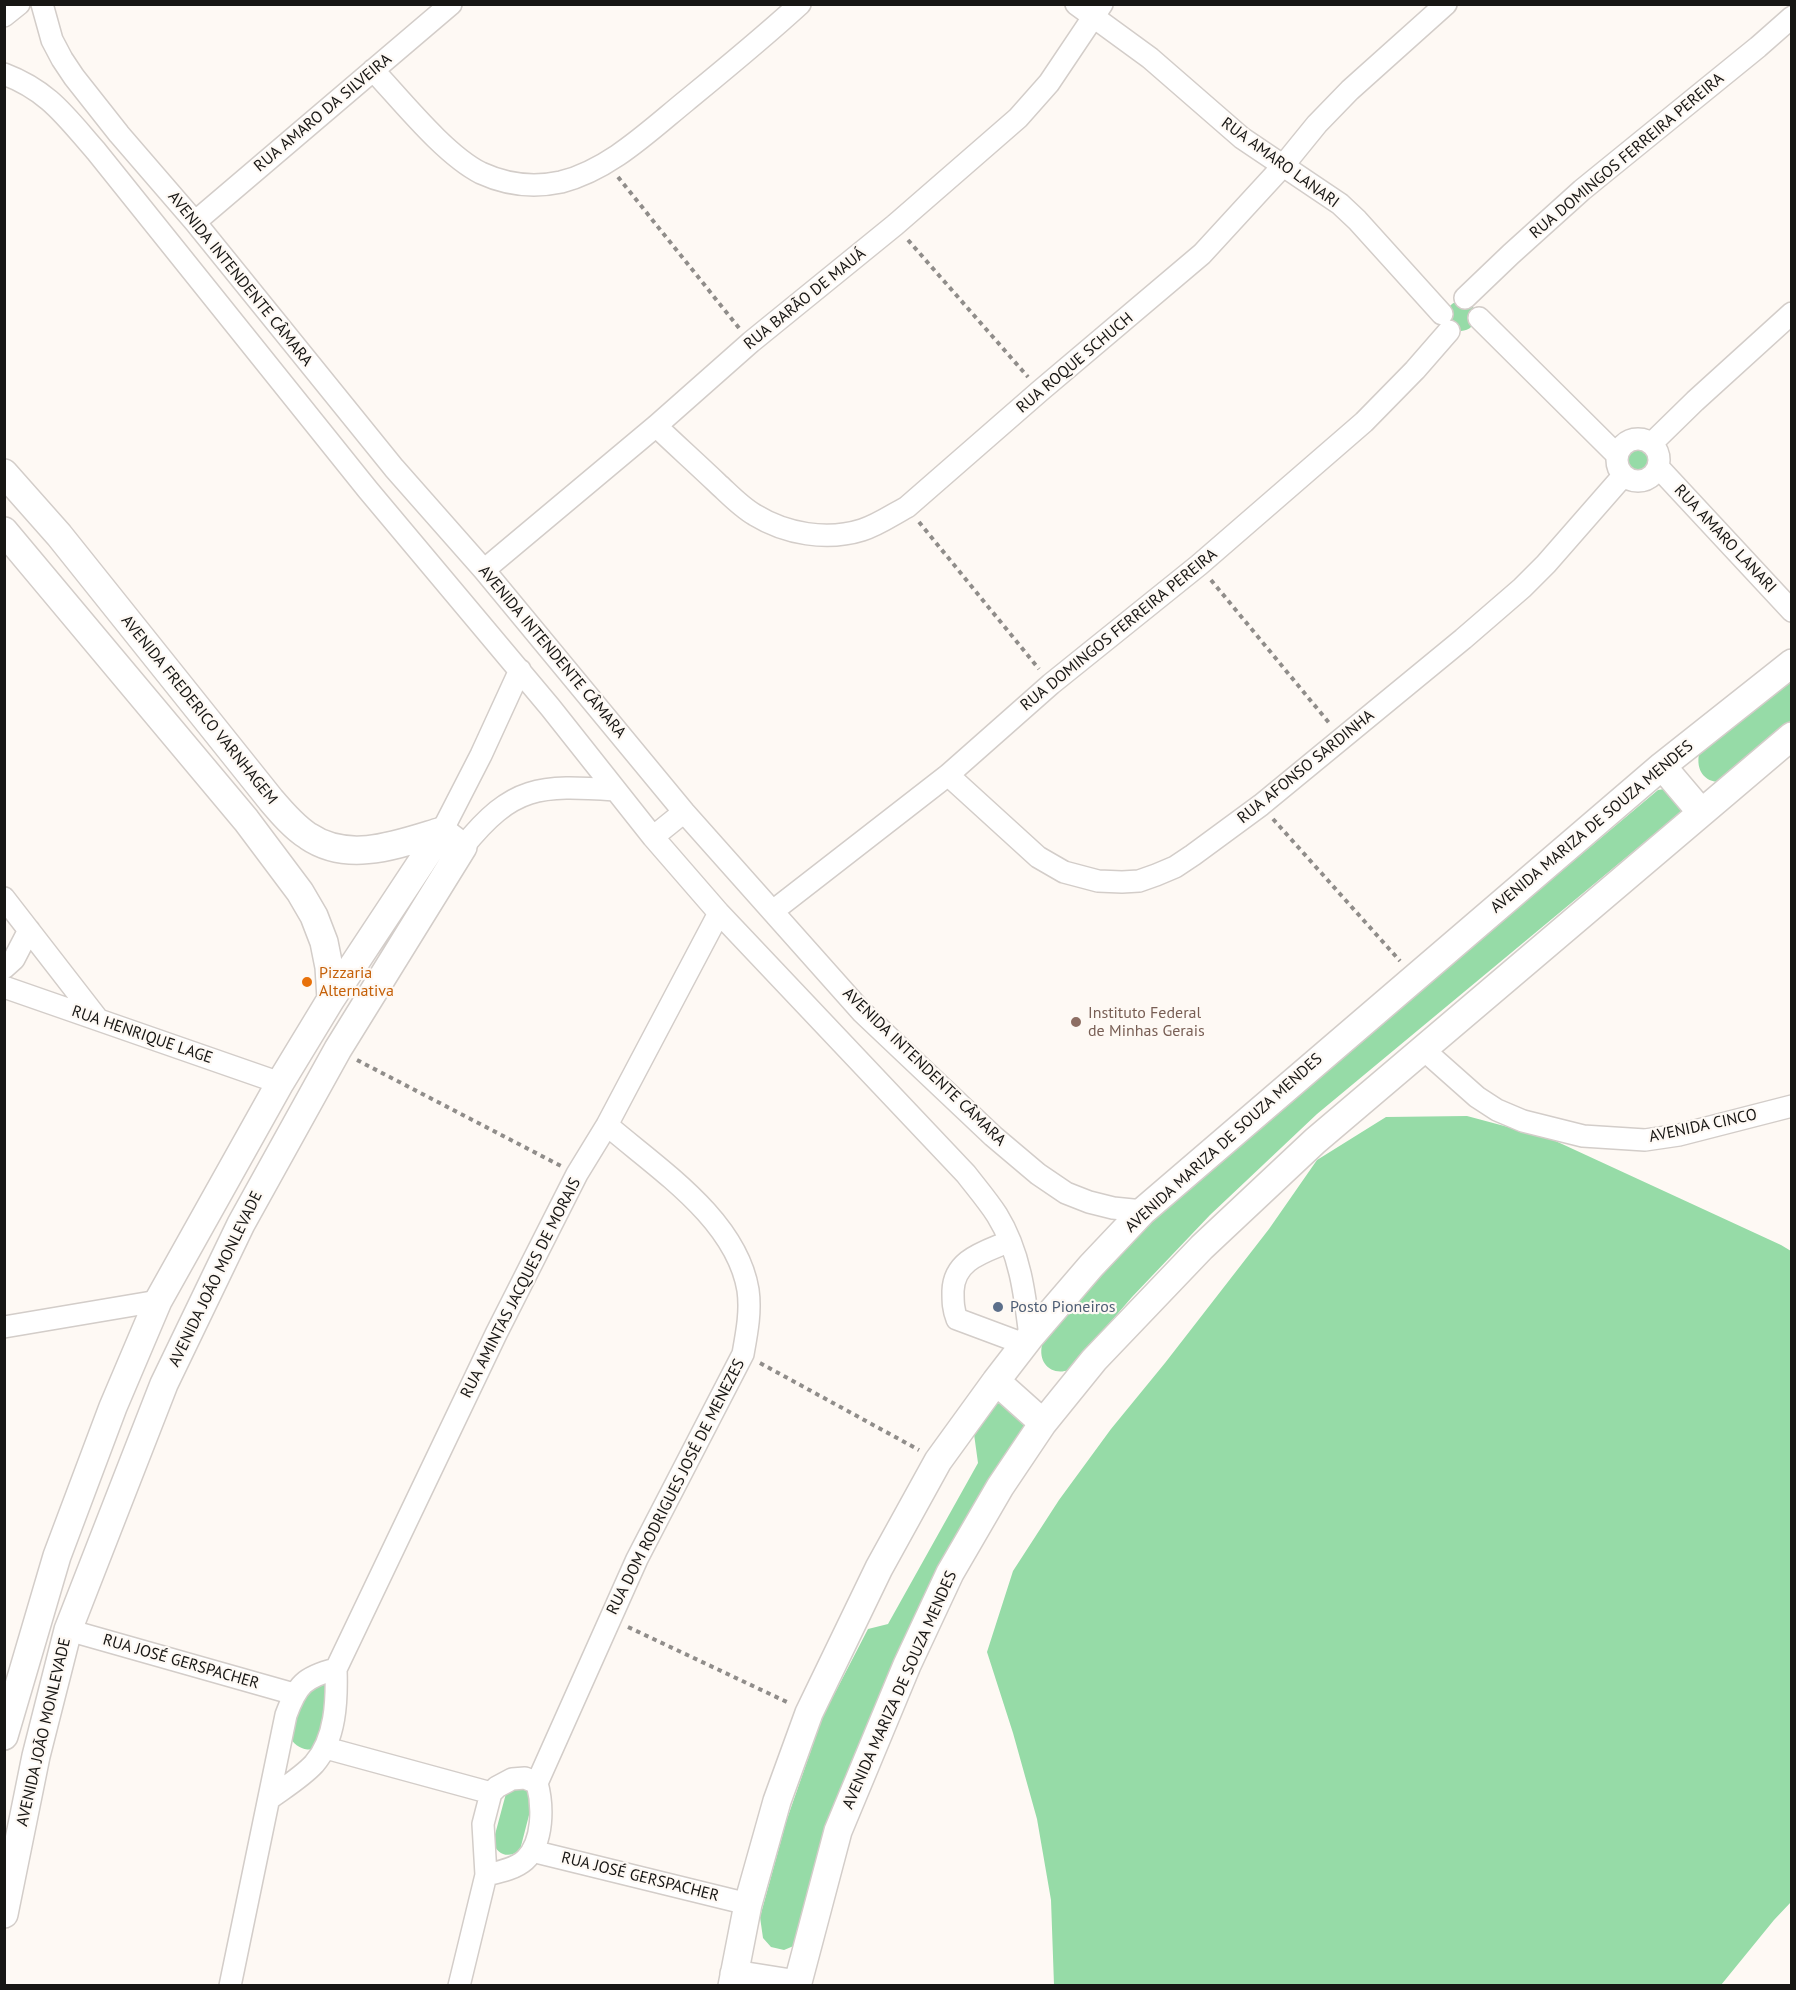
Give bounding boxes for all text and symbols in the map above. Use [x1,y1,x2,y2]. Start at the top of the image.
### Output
street label: RUA AMARO DA SILVEIRA [250,50,396,176]
street label: RUA DOMINGOS FERREIRA PEREIRA [1526,69,1728,243]
street label: RUA AMARO LANARI [1217,114,1343,212]
street label: AVENIDA INTENDENTE CÂMARA [164,188,316,370]
street label: RUA BARÃO DE MAUÁ [740,244,870,354]
street label: RUA ROQUE SCHUCH [1013,309,1137,417]
street label: RUA AMARO LANARI [1670,481,1780,597]
street label: RUA DOMINGOS FERREIRA PEREIRA [1017,545,1221,715]
street label: AVENIDA INTENDENTE CÂMARA [474,562,630,742]
street label: AVENIDA FREDERICO VARNHAGEM [117,612,281,808]
street label: RUA AFONSO SARDINHA [1234,706,1378,828]
street label: AVENIDA MARIZA DE SOUZA MENDES [1487,737,1697,917]
place label: Pizzaria Alternativa [319,963,394,1001]
marker: Pizzaria Alternativa [300,975,314,989]
street label: AVENIDA INTENDENTE CÂMARA [839,984,1009,1150]
street label: RUA HENRIQUE LAGE [69,1002,215,1068]
place label: Instituto Federal de Minhas Gerais [1088,1003,1205,1041]
marker: Instituto Federal de Minhas Gerais [1069,1015,1083,1029]
street label: AVENIDA MARIZA DE SOUZA MENDES [1122,1049,1326,1237]
street label: AVENIDA CINCO [1647,1105,1759,1147]
street label: RUA AMINTAS JACQUES DE MORAIS [457,1175,585,1401]
street label: AVENIDA JOÃO MONLEVADE [165,1188,267,1370]
place label: Posto Pioneiros [1010,1297,1116,1317]
marker: Posto Pioneiros [991,1300,1005,1314]
street label: RUA DOM RODRIGUES JOSÉ DE MENEZES [603,1356,749,1618]
street label: AVENIDA MARIZA DE SOUZA MENDES [839,1568,961,1812]
street label: RUA JOSÉ GERSPACHER [101,1630,261,1694]
street label: AVENIDA JOÃO MONLEVADE [13,1636,75,1828]
street label: RUA JOSÉ GERSPACHER [559,1848,721,1906]

